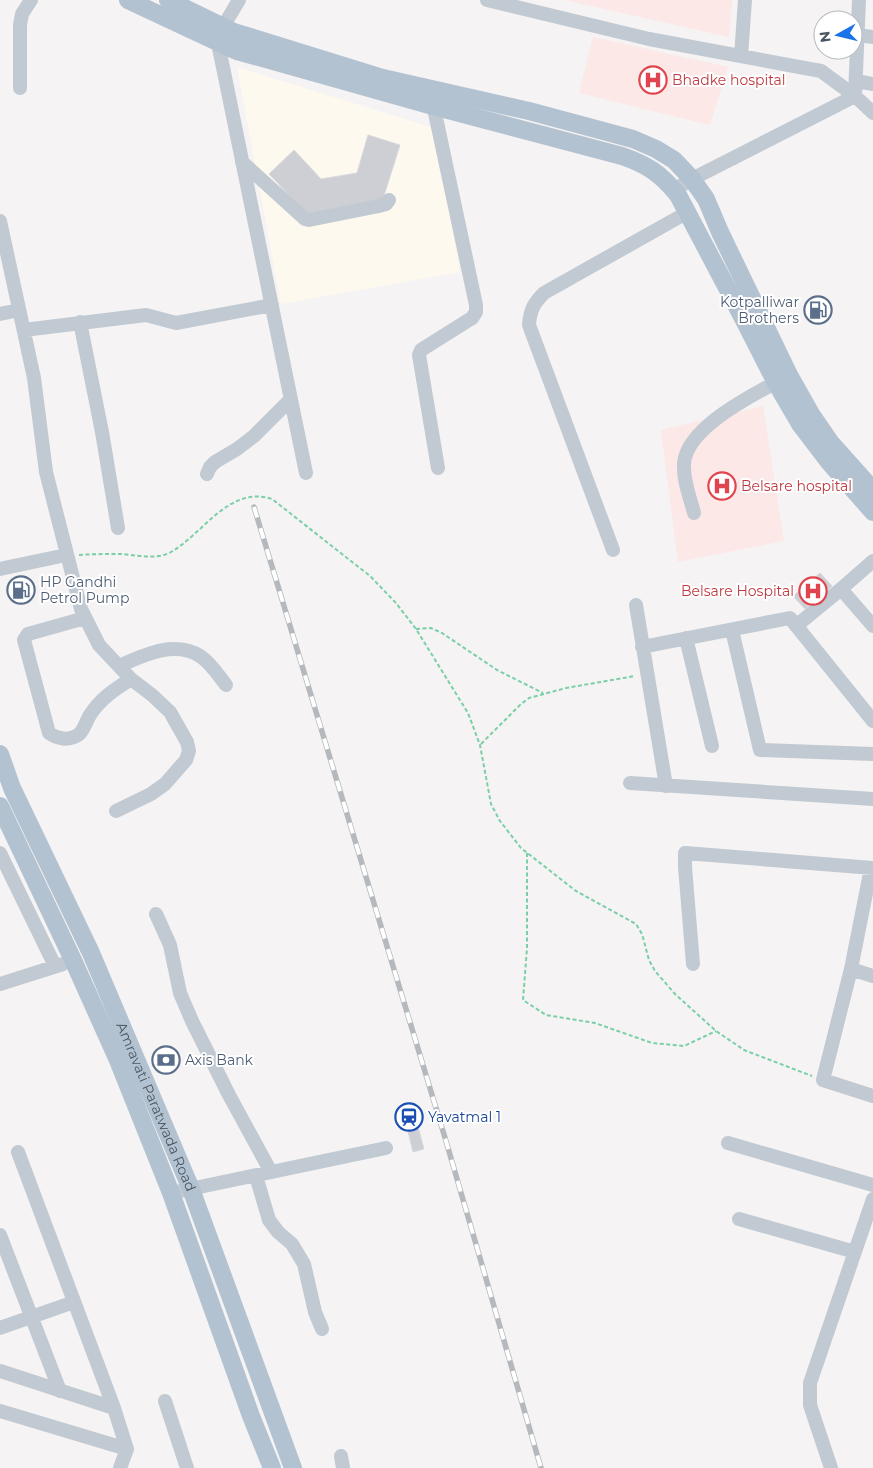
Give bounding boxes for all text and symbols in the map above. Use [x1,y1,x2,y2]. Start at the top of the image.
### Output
north arrow [813,10,863,60]
text: N [815,30,835,44]
hospital icon: Bhadke hospital [638,65,668,95]
place label: Bhadke hospital [672,71,786,89]
place label: Kotpalliwar Brothers [720,293,799,327]
fuel station icon: Kotpalliwar Brothers [803,295,833,325]
hospital icon: Belsare hospital [707,471,737,501]
place label: Belsare hospital [741,477,852,495]
place label: HP Gandhi Petrol Pump [40,573,129,607]
fuel station icon: HP Gandhi Petrol Pump [6,575,36,605]
hospital icon: Belsare Hospital [798,576,828,606]
place label: Belsare Hospital [681,582,794,600]
street label: Amravati Paratwada Road [112,1019,200,1194]
bank icon: Axis Bank [151,1045,181,1075]
place label: Axis Bank [185,1051,254,1069]
station icon: Yavatmal 1 [394,1102,424,1132]
place label: Yavatmal 1 [428,1108,501,1126]

